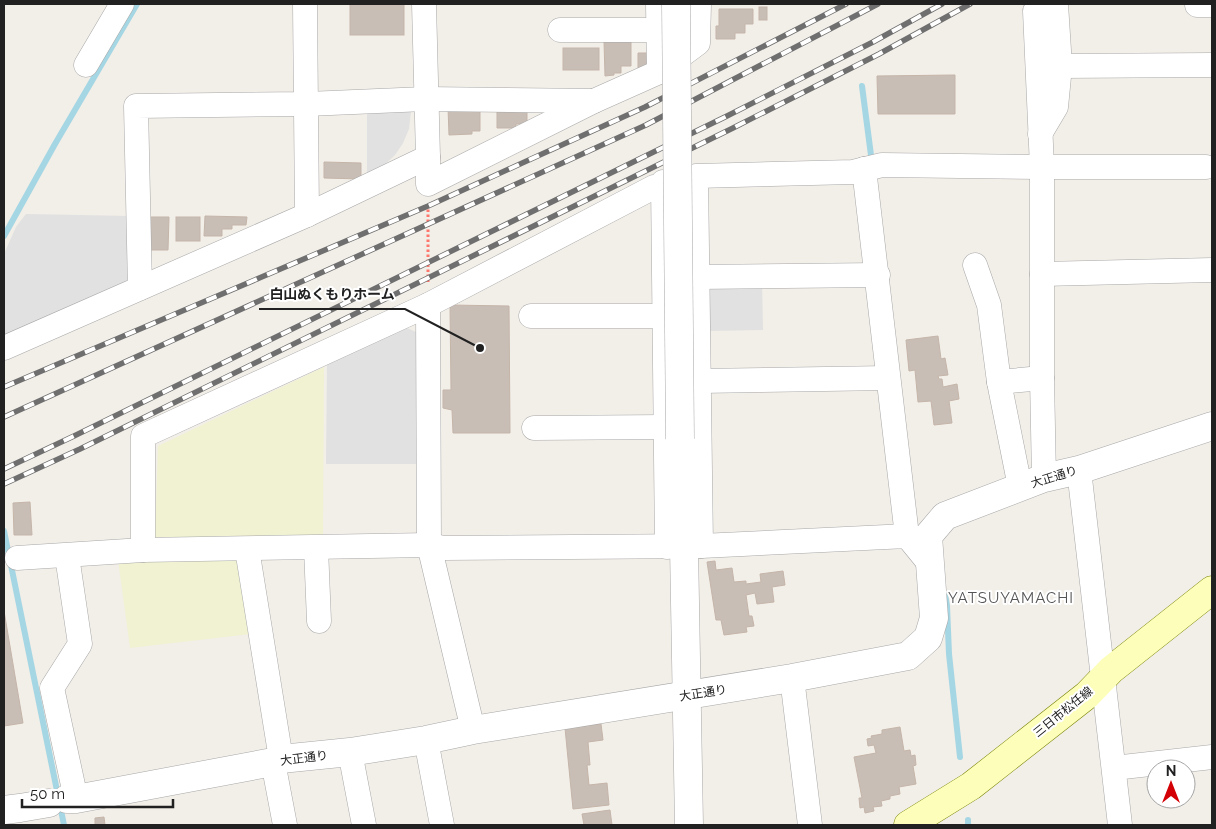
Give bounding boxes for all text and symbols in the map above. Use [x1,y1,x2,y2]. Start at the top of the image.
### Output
callout: 白山ぬくもりホーム [259,280,405,309]
text: 白山ぬくもりホーム [269,286,395,302]
street label: 大正通り [1029,463,1079,491]
district label: YATSUYAMACHI [948,589,1074,607]
street label: 大正通り [678,682,728,704]
street label: 三日市松任線 [1031,684,1095,740]
street label: 大正通り [279,748,329,768]
north arrow [1146,759,1196,809]
text: N [1166,763,1176,779]
scale bar [22,776,174,808]
text: 50 m [30,785,65,803]

